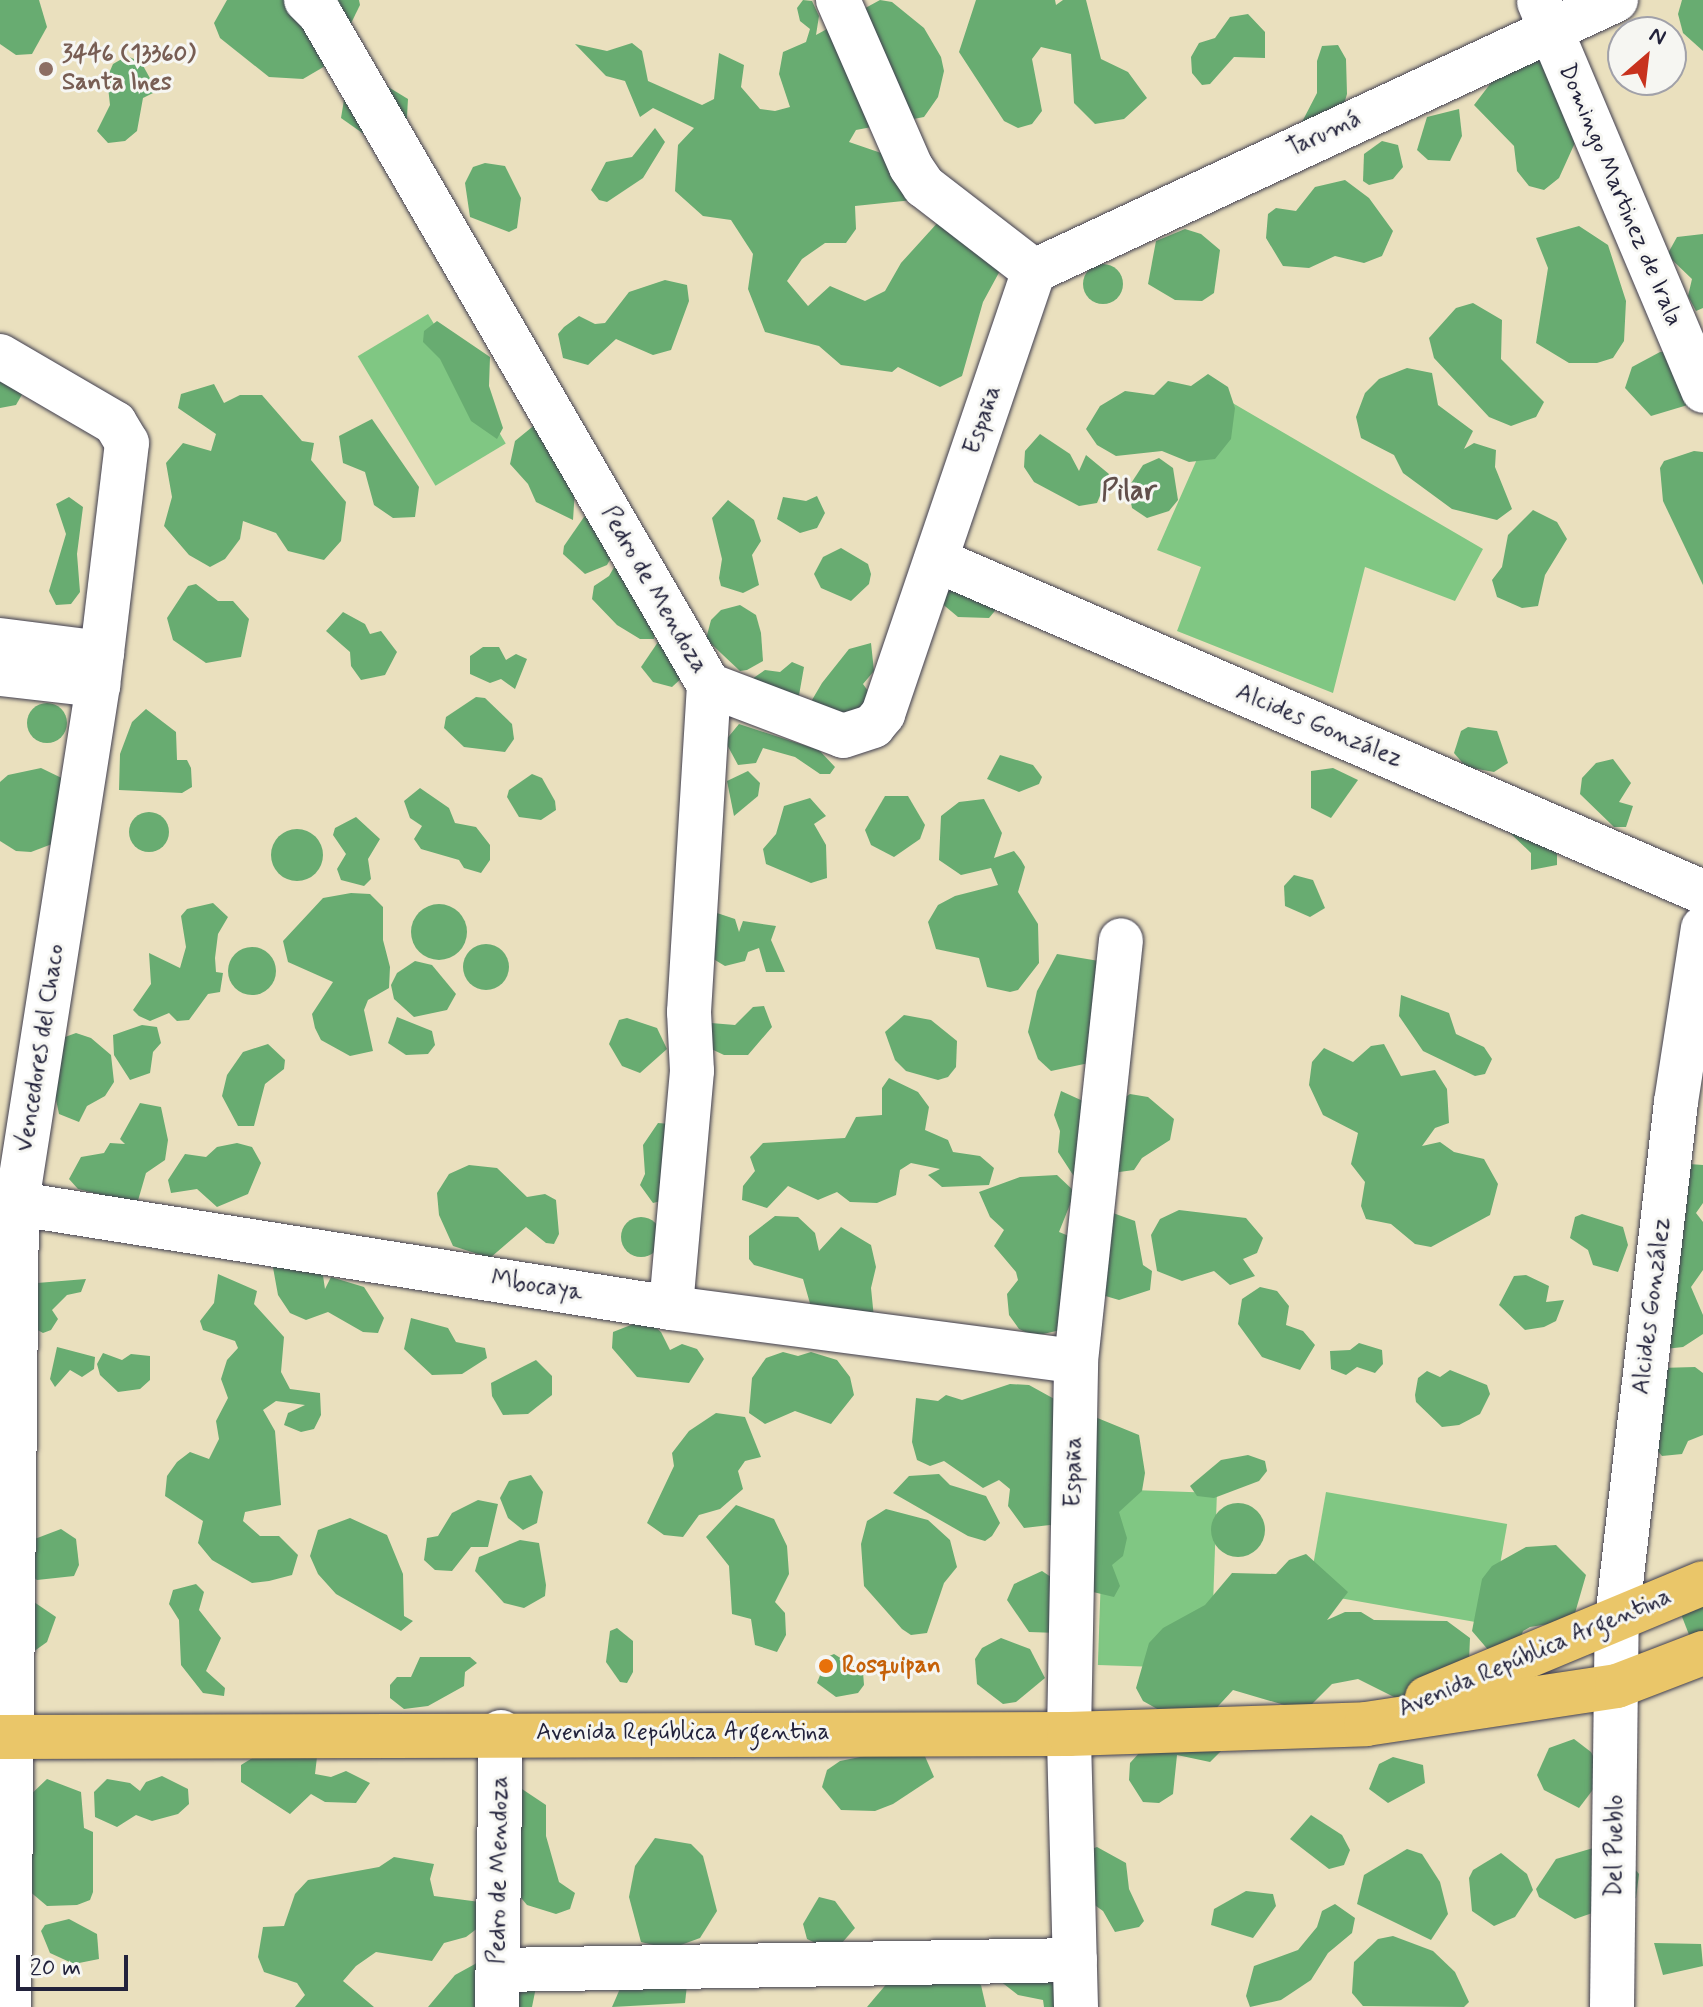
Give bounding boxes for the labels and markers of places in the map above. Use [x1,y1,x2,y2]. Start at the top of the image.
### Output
place label: 3446 (13360) Santa Ines [62,41,196,97]
marker: 3446 (13360) Santa Ines [37,60,55,78]
place label: Rosquipan [842,1652,941,1680]
marker: Rosquipan [817,1657,835,1675]

